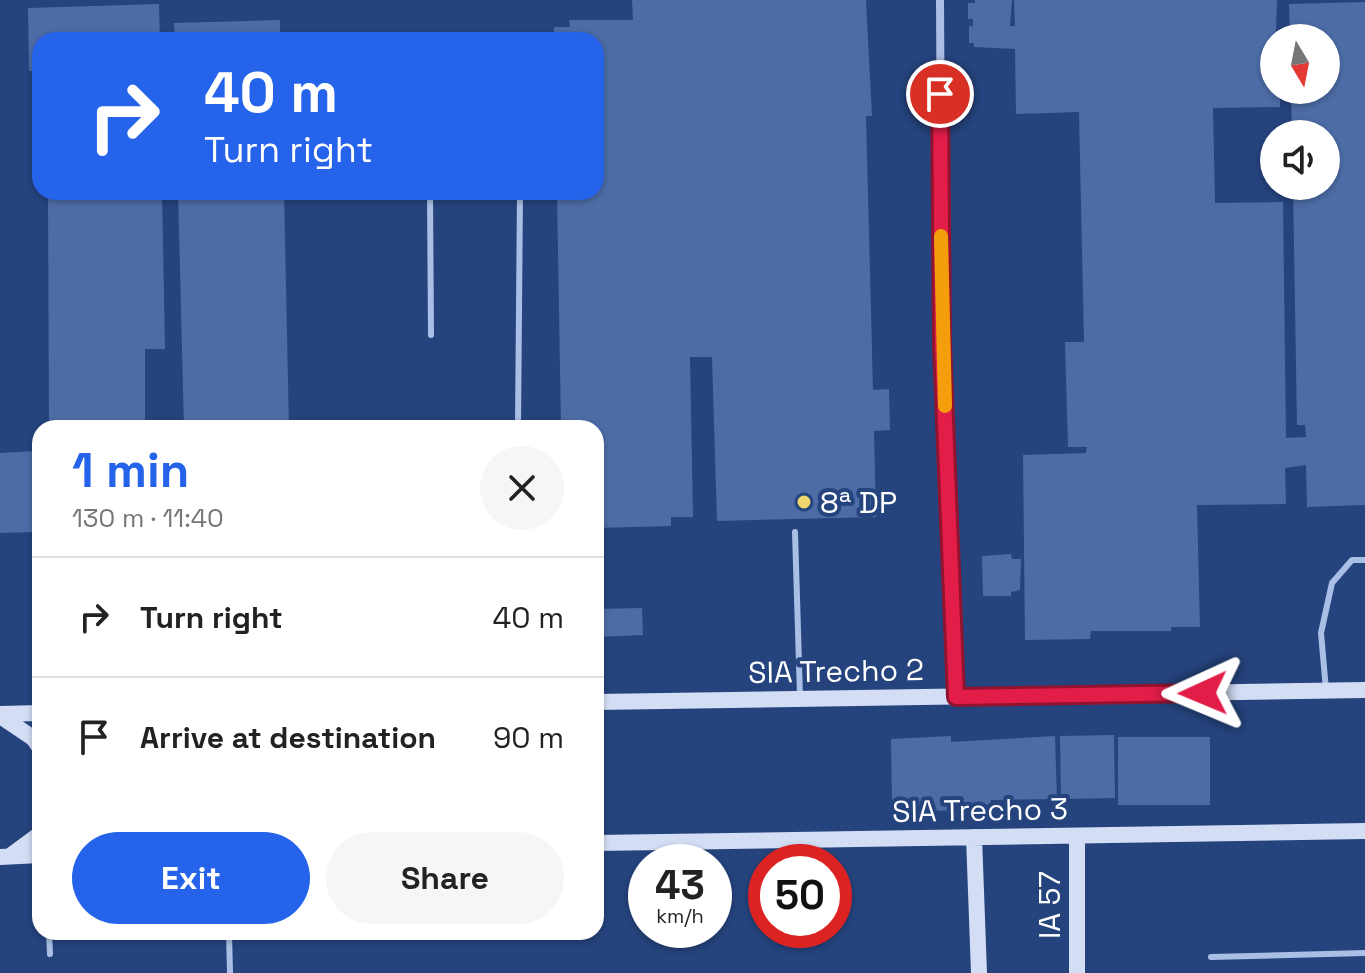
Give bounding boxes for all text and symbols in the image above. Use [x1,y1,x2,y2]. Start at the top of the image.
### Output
north arrow [1260,24,1340,104]
map controls [1260,24,1340,200]
text: 40 m [204,57,338,128]
pin [906,60,974,128]
icon: right [72,64,176,168]
icon: arrive [918,72,962,116]
button: sound [1260,120,1340,200]
text: Turn right [204,127,373,173]
text: 1 min [72,440,189,501]
button: close [480,446,564,530]
place label: 8ª DP [820,483,897,522]
marker: 8ª DP [795,493,813,511]
text: 130 m · 11:40 [72,501,224,535]
icon: right [72,595,116,639]
text: Turn right [140,598,283,637]
text: 40 m [493,598,564,637]
street label: SIA Trecho 2 [748,650,924,692]
position arrow [1161,651,1245,735]
icon: arrive [72,715,116,759]
text: Arrive at destination [140,718,436,757]
text: 90 m [493,718,564,757]
street label: SIA Trecho 3 [892,789,1068,831]
button: Exit [72,832,310,924]
button: Share [326,832,564,924]
speed limit sign: 50 [748,844,852,948]
text: 43 [655,860,705,911]
street label: IA 57 [1030,871,1069,939]
text: km/h [656,903,704,929]

